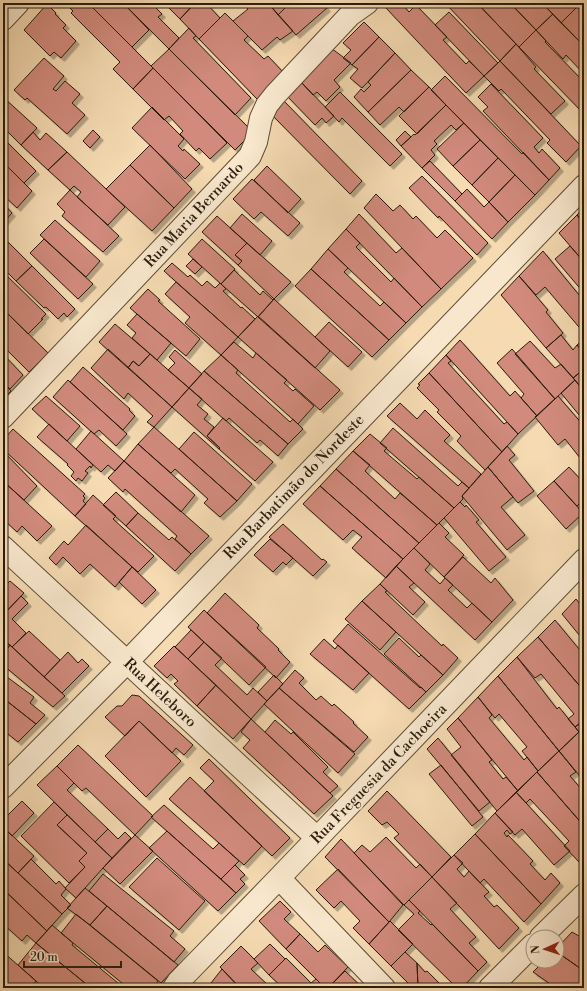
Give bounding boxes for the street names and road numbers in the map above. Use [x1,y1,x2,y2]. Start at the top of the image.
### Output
street label: Rua Maria Bernardo [140,158,248,272]
street label: Rua Barbatimão do Nordeste [220,411,368,563]
street label: Rua Heleboro [120,654,200,732]
street label: Rua Freguesia da Cachoeira [307,700,451,848]

